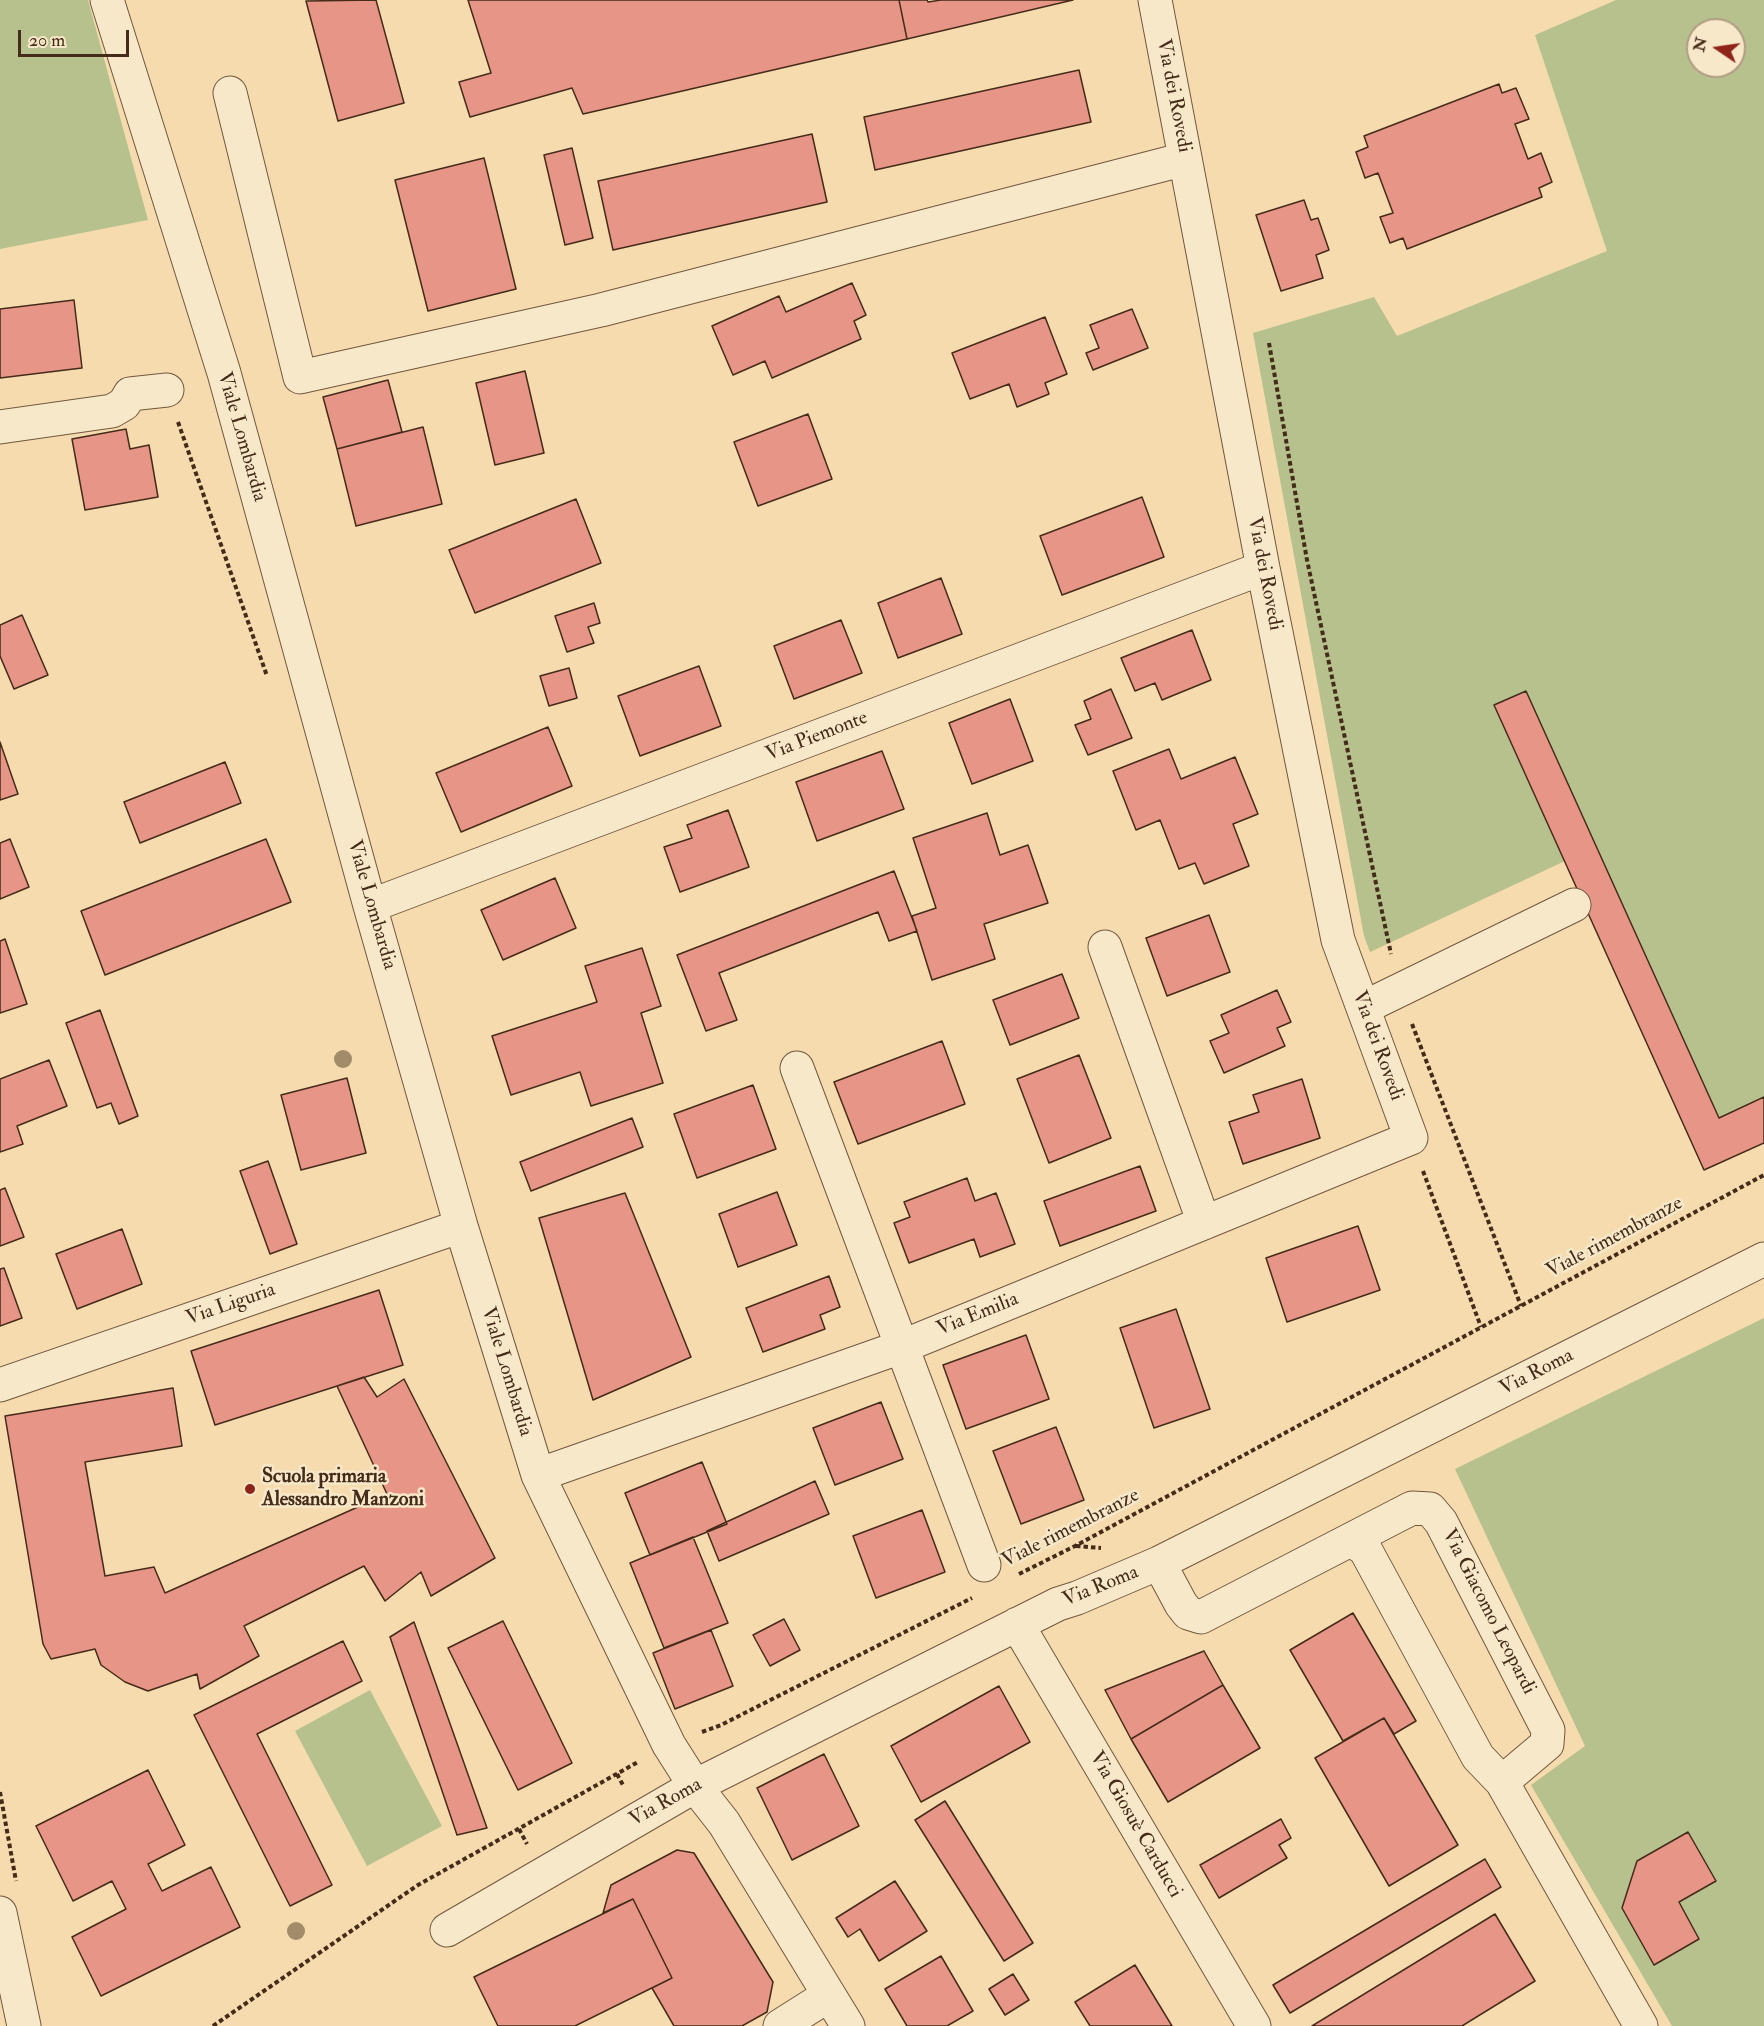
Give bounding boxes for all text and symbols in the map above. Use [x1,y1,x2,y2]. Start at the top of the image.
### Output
scale bar [21,18,132,56]
north arrow [1686,18,1746,78]
text: 20 m [29,29,65,52]
text: N [1689,35,1712,54]
street label: Via dei Rovedi [1150,37,1196,155]
street label: Viale Lombardia [211,369,271,505]
street label: Via dei Rovedi [1241,515,1287,633]
street label: Via Piemonte [763,707,871,767]
street label: Viale Lombardia [341,837,401,973]
street label: Via dei Rovedi [1346,988,1408,1104]
street label: Viale rimembranze [1543,1192,1687,1284]
street label: Via Liguria [183,1279,279,1331]
street label: Via Emilia [934,1288,1022,1342]
street label: Viale Lombardia [475,1305,537,1439]
street label: Via Roma [1496,1344,1578,1402]
place label: Scuola primaria Alessandro Manzoni [262,1466,424,1513]
marker: Scuola primaria Alessandro Manzoni [243,1482,257,1496]
street label: Viale rimembranze [998,1484,1144,1574]
street label: Via Giacomo Leopardi [1436,1525,1540,1699]
street label: Via Roma [1060,1561,1142,1613]
street label: Via Giosuè Carducci [1083,1748,1187,1902]
street label: Via Roma [626,1773,706,1833]

